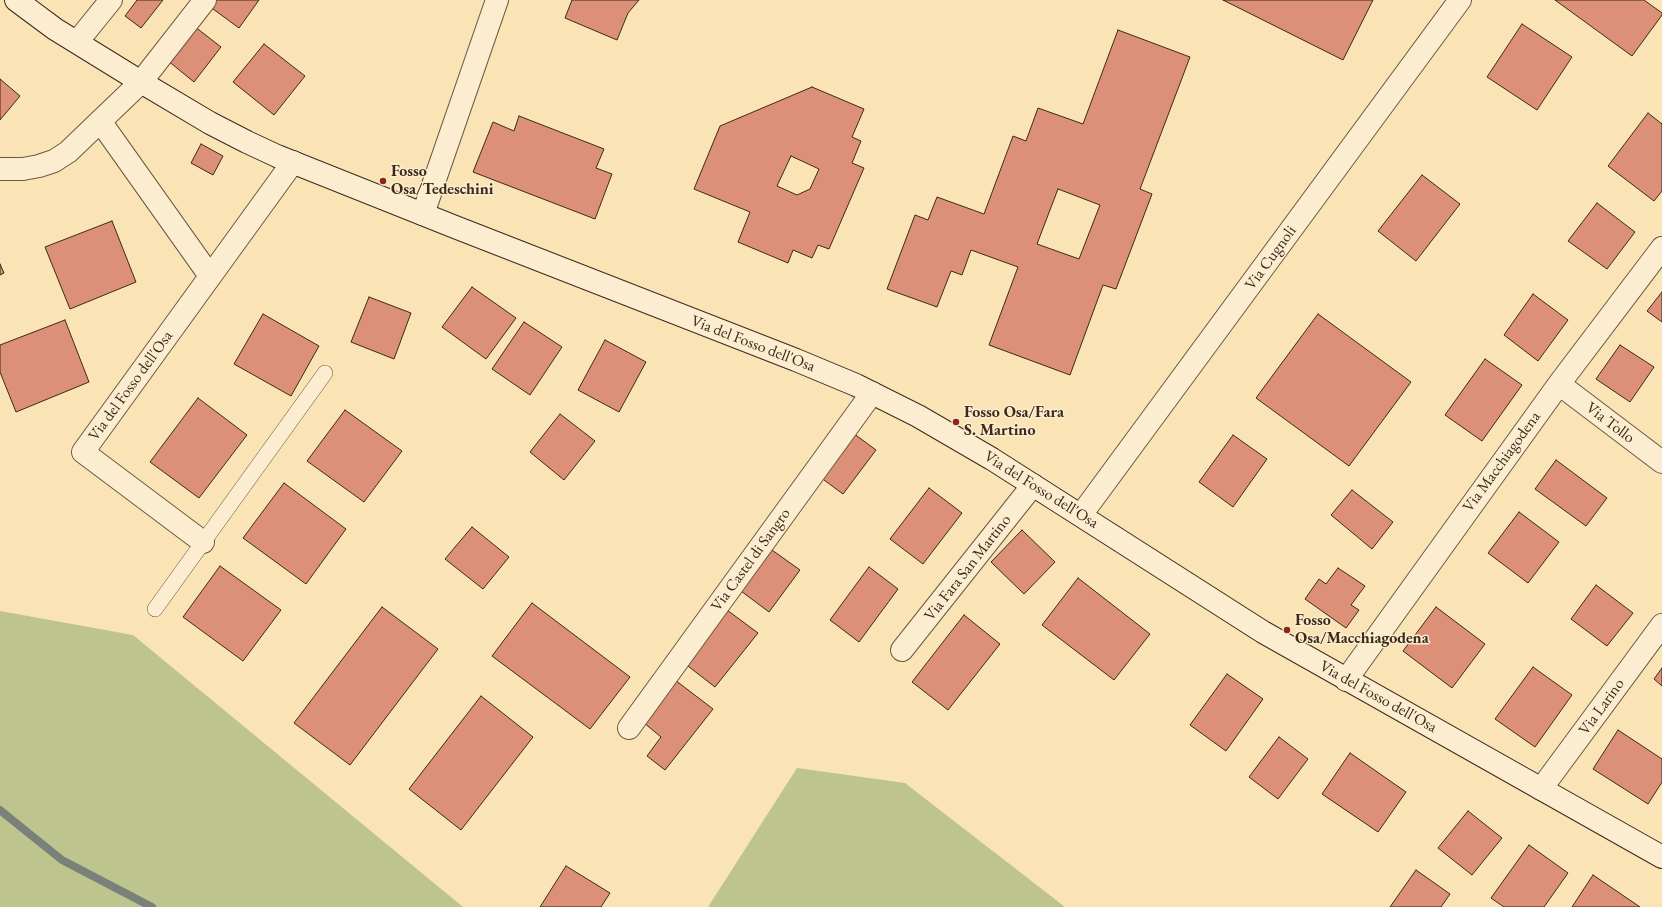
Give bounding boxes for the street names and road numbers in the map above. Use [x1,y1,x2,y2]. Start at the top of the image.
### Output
street label: Via Cugnoli [1241,222,1301,294]
street label: Via del Fosso dell'Osa [688,311,818,377]
street label: Via del Fosso dell'Osa [85,327,177,445]
street label: Via Tollo [1582,398,1638,448]
street label: Via Macchiagodena [1459,408,1545,516]
street label: Via del Fosso dell'Osa [980,447,1102,533]
street label: Via Castel di Sangro [707,505,795,615]
street label: Via Fara San Martino [921,511,1015,625]
street label: Via del Fosso dell'Osa [1316,657,1440,737]
street label: Via Larino [1575,675,1629,739]

